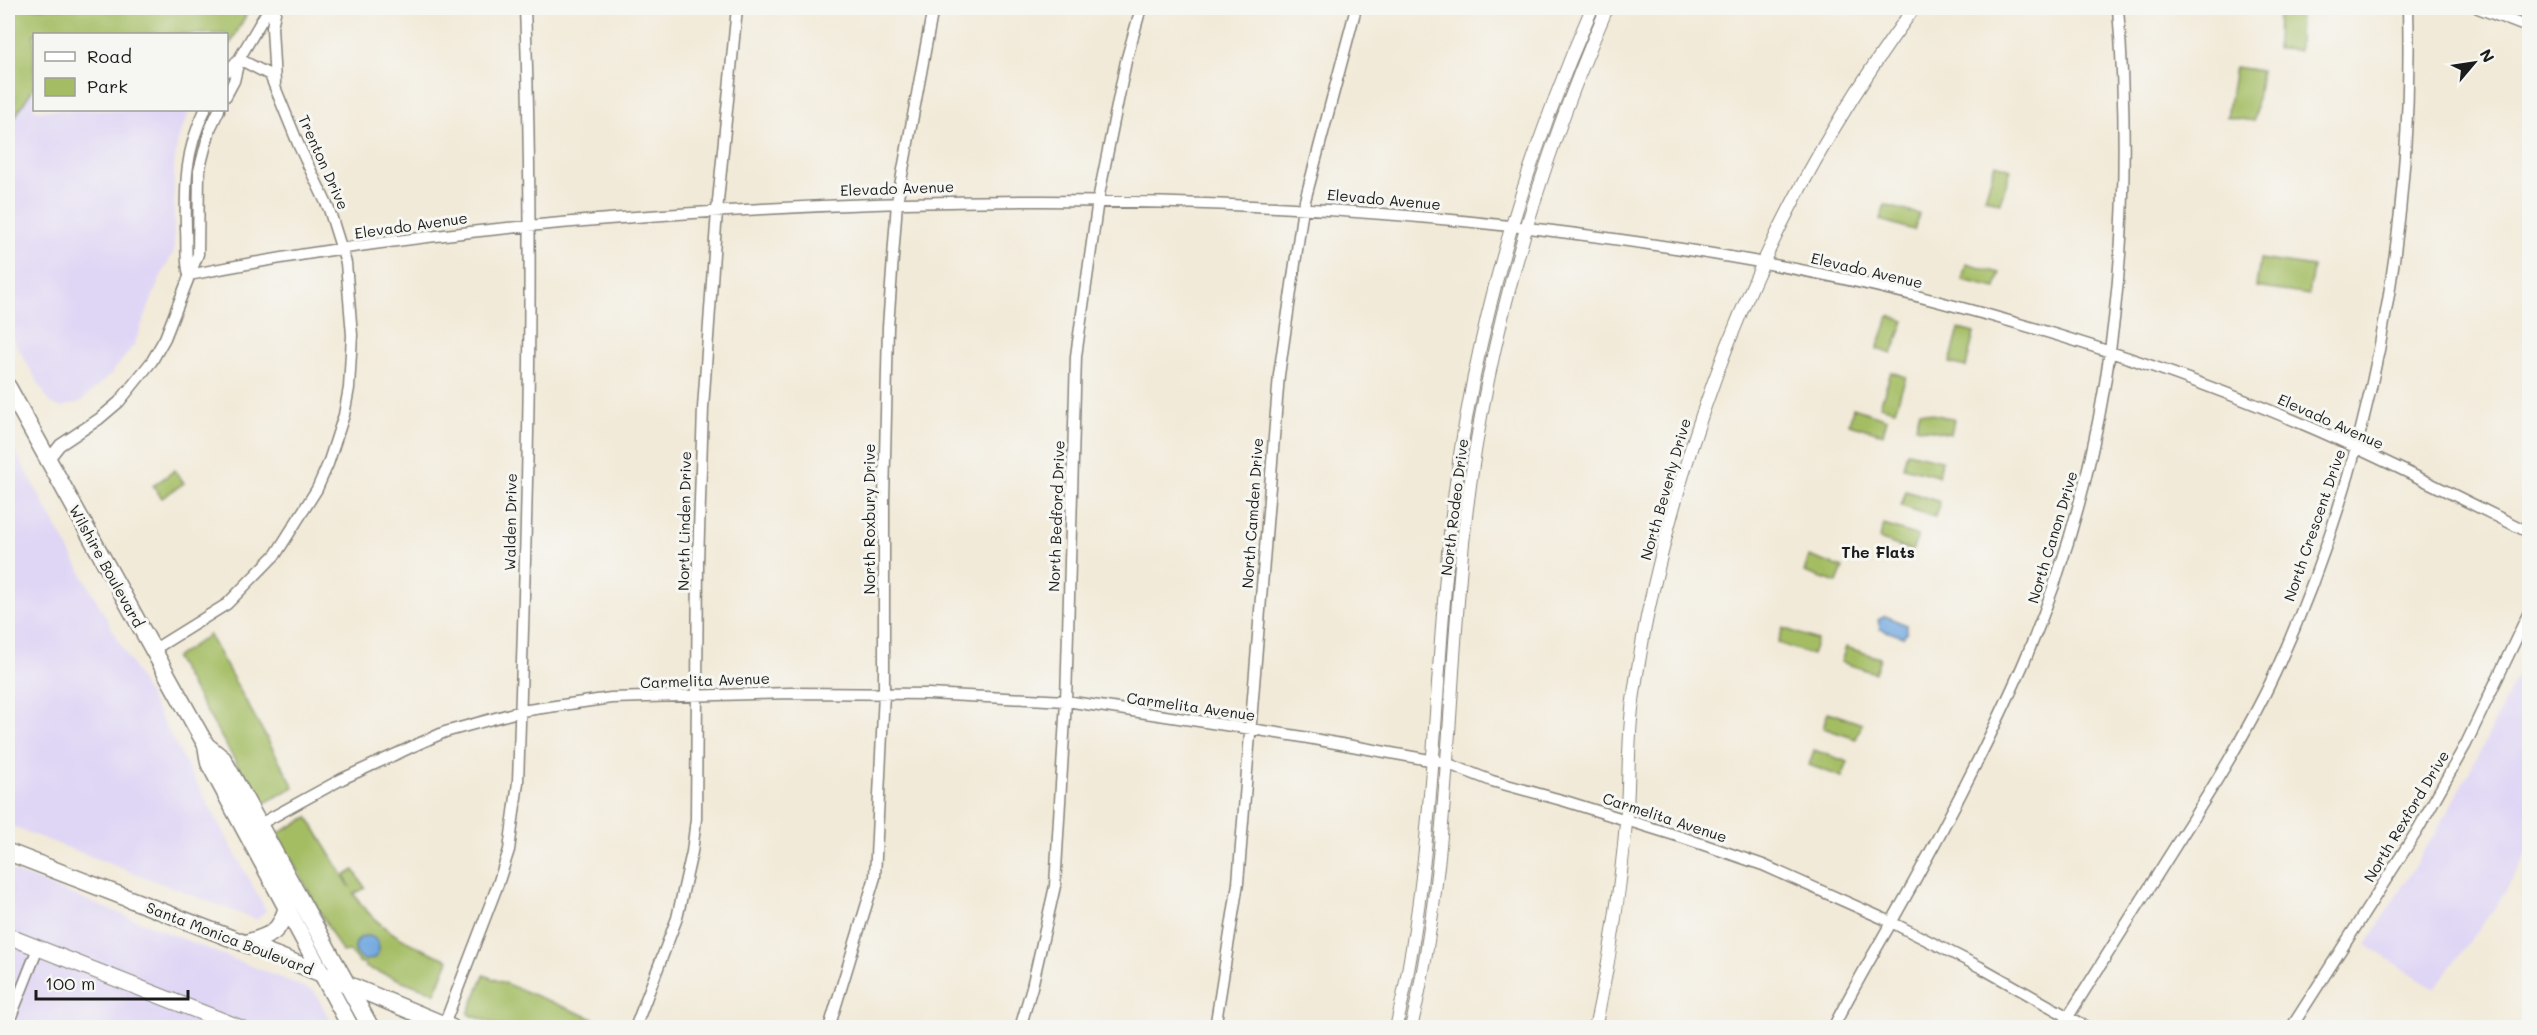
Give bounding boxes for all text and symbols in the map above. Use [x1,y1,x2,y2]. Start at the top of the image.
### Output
legend [33,33,228,111]
north arrow [2444,33,2504,93]
text: Road [87,44,132,68]
text: N [2475,45,2500,66]
text: Park [87,74,128,98]
street label: Trenton Drive [294,111,354,213]
street label: Elevado Avenue [840,176,954,200]
street label: Elevado Avenue [1326,184,1442,214]
street label: Elevado Avenue [353,207,469,243]
street label: Elevado Avenue [1809,247,1925,293]
street label: Elevado Avenue [2275,389,2387,453]
street label: North Beverly Drive [1635,416,1695,562]
street label: North Camden Drive [1237,437,1267,589]
street label: North Rodeo Drive [1436,437,1472,577]
street label: North Bedford Drive [1043,440,1069,592]
street label: North Roxbury Drive [859,443,879,595]
street label: North Crescent Drive [2279,446,2349,604]
street label: North Linden Drive [673,451,695,591]
street label: North Canon Drive [2022,468,2082,606]
street label: Walden Drive [499,473,521,571]
street label: Wilshire Boulevard [65,501,149,631]
district label: The Flats [1841,541,1915,562]
street label: Carmelita Avenue [640,668,770,692]
street label: Carmelita Avenue [1125,687,1257,725]
street label: North Rexford Drive [2359,747,2453,885]
street label: Carmelita Avenue [1600,787,1730,847]
street label: Santa Monica Boulevard [144,897,316,979]
scale bar [36,963,188,1001]
text: 100 m [45,971,95,995]

